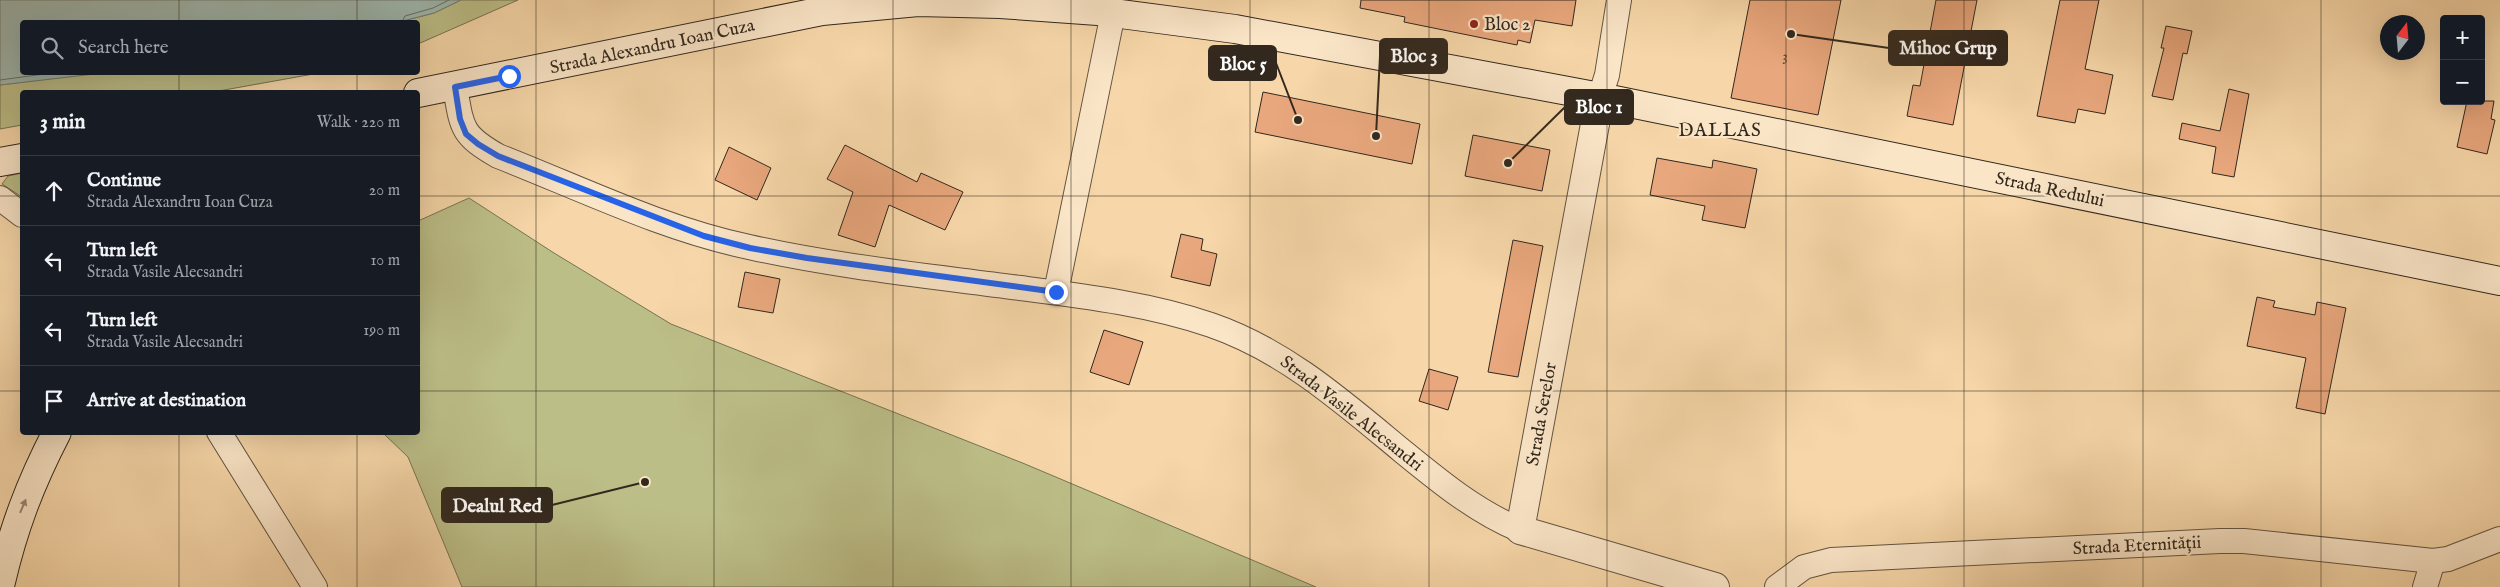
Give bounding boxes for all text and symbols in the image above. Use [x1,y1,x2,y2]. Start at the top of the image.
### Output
street label: Strada Alexandru Ioan Cuza [548,14,757,80]
place label: Bloc 2 [1484,14,1531,37]
north arrow [2380,15,2425,60]
map controls [2440,15,2485,105]
button: + [2440,15,2485,60]
marker: Bloc 2 [1468,18,1480,30]
search box [20,20,420,75]
callout: Mihoc Grup [1889,31,2007,65]
icon: search [38,34,66,62]
text: Search here [78,36,169,60]
text: Mihoc Grup [1899,37,1998,61]
callout: Bloc 3 [1380,39,1447,73]
text: Bloc 3 [1390,45,1438,69]
callout: Bloc 5 [1209,46,1276,80]
house number: 3 [1782,47,1788,66]
text: Bloc 5 [1219,53,1267,77]
button: − [2440,60,2485,105]
route start [498,65,521,88]
callout: Bloc 1 [1565,90,1633,124]
text: Bloc 1 [1575,96,1623,120]
text: 3 min [40,109,85,136]
text: Walk · 220 m [317,113,400,133]
district label: DALLAS [1678,119,1762,143]
street label: Strada Redului [1993,168,2106,213]
text: Continue [87,169,161,193]
icon: ahead [40,177,68,205]
text: 20 m [369,181,400,201]
text: Strada Alexandru Ioan Cuza [87,193,273,213]
text: Turn left [87,239,158,263]
icon: left [40,247,68,275]
text: 10 m [370,251,400,271]
text: Strada Vasile Alecsandri [87,263,243,283]
route end [1045,281,1068,304]
text: Turn left [87,309,158,333]
icon: left [40,317,68,345]
text: 190 m [363,321,400,341]
text: Strada Vasile Alecsandri [87,333,243,353]
street label: Strada Vasile Alecsandri [1275,351,1427,477]
street label: Strada Serelor [1522,360,1563,468]
icon: arrive [40,387,68,415]
text: Arrive at destination [87,389,246,413]
callout: Dealul Red [442,488,552,522]
text: Dealul Red [452,495,543,519]
one-way arrow [19,498,27,513]
street label: Strada Eternității [2072,532,2202,561]

